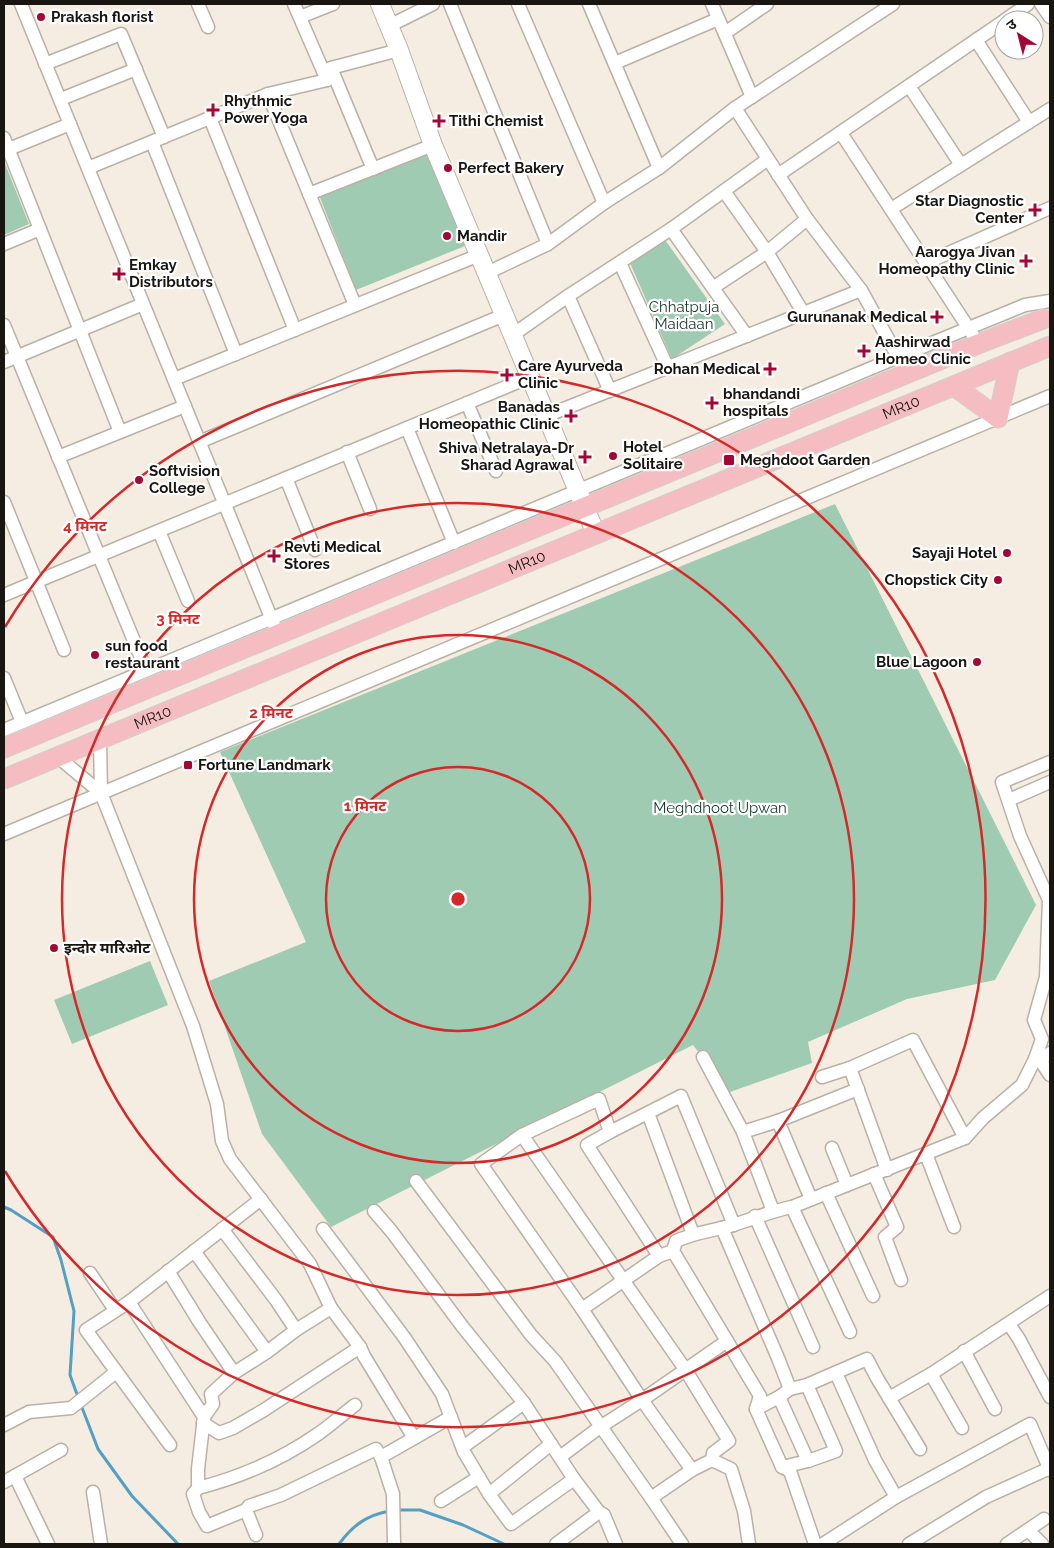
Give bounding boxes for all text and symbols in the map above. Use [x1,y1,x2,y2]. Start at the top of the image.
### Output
place label: Prakash florist [51,8,154,26]
north arrow [994,10,1044,60]
marker: Prakash florist [35,11,47,23]
text: उ [1003,15,1020,33]
place label: Rhythmic Power Yoga [224,92,308,127]
marker: Rhythmic Power Yoga [206,103,220,117]
place label: Tithi Chemist [449,112,544,130]
marker: Tithi Chemist [433,115,445,127]
place label: Perfect Bakery [458,159,565,177]
marker: Perfect Bakery [442,162,454,174]
place label: Star Diagnostic Center [915,192,1025,227]
marker: Star Diagnostic Center [1028,203,1042,217]
place label: Mandir [457,227,507,245]
marker: Mandir [441,230,453,242]
place label: Aarogya Jivan Homeopathy Clinic [878,243,1016,278]
marker: Aarogya Jivan Homeopathy Clinic [1019,254,1033,268]
place label: Emkay Distributors [129,256,213,291]
marker: Emkay Distributors [113,268,125,280]
park label: Chhatpuja Maidaan [649,298,719,333]
place label: Gurunanak Medical [787,308,927,326]
marker: Gurunanak Medical [931,311,943,323]
place label: Aashirwad Homeo Clinic [875,333,972,368]
marker: Aashirwad Homeo Clinic [857,344,871,358]
place label: Care Ayurveda Clinic [518,357,623,392]
place label: Rohan Medical [654,360,760,378]
marker: Rohan Medical [764,363,776,375]
marker: Care Ayurveda Clinic [500,368,514,382]
place label: bhandandi hospitals [723,385,800,420]
street label: MR10 [880,392,922,423]
marker: bhandandi hospitals [705,396,719,410]
place label: Banadas Homeopathic Clinic [419,398,561,433]
marker: Banadas Homeopathic Clinic [564,409,578,423]
place label: Hotel Solitaire [623,438,683,473]
place label: Shiva Netralaya-Dr Sharad Agrawal [439,439,574,474]
marker: Shiva Netralaya-Dr Sharad Agrawal [578,450,592,464]
marker: Hotel Solitaire [607,450,619,462]
place label: Meghdoot Garden [740,451,870,469]
marker: Meghdoot Garden [722,453,736,467]
place label: Softvision College [149,462,220,497]
marker: Softvision College [133,474,145,486]
text: 4 मिनट [63,517,108,535]
place label: Revti Medical Stores [284,538,381,573]
place label: Sayaji Hotel [912,544,997,562]
street label: MR10 [506,547,548,578]
marker: Sayaji Hotel [1001,547,1013,559]
marker: Revti Medical Stores [268,550,280,562]
place label: Chopstick City [885,571,989,589]
marker: Chopstick City [992,574,1004,586]
text: 3 मिनट [156,610,201,628]
place label: sun food restaurant [105,637,180,672]
marker: sun food restaurant [89,649,101,661]
place label: Blue Lagoon [876,653,967,671]
marker: Blue Lagoon [971,656,983,668]
street label: MR10 [132,702,174,733]
text: 2 मिनट [249,704,294,722]
place label: Fortune Landmark [198,756,331,774]
marker: Fortune Landmark [182,759,194,771]
text: 1 मिनट [344,797,387,815]
park label: Meghdhoot Upwan [653,799,787,817]
centre of rings [449,890,467,908]
place label: इन्दोर मारिओट [64,939,151,957]
marker: इन्दोर मारिओट [48,942,60,954]

